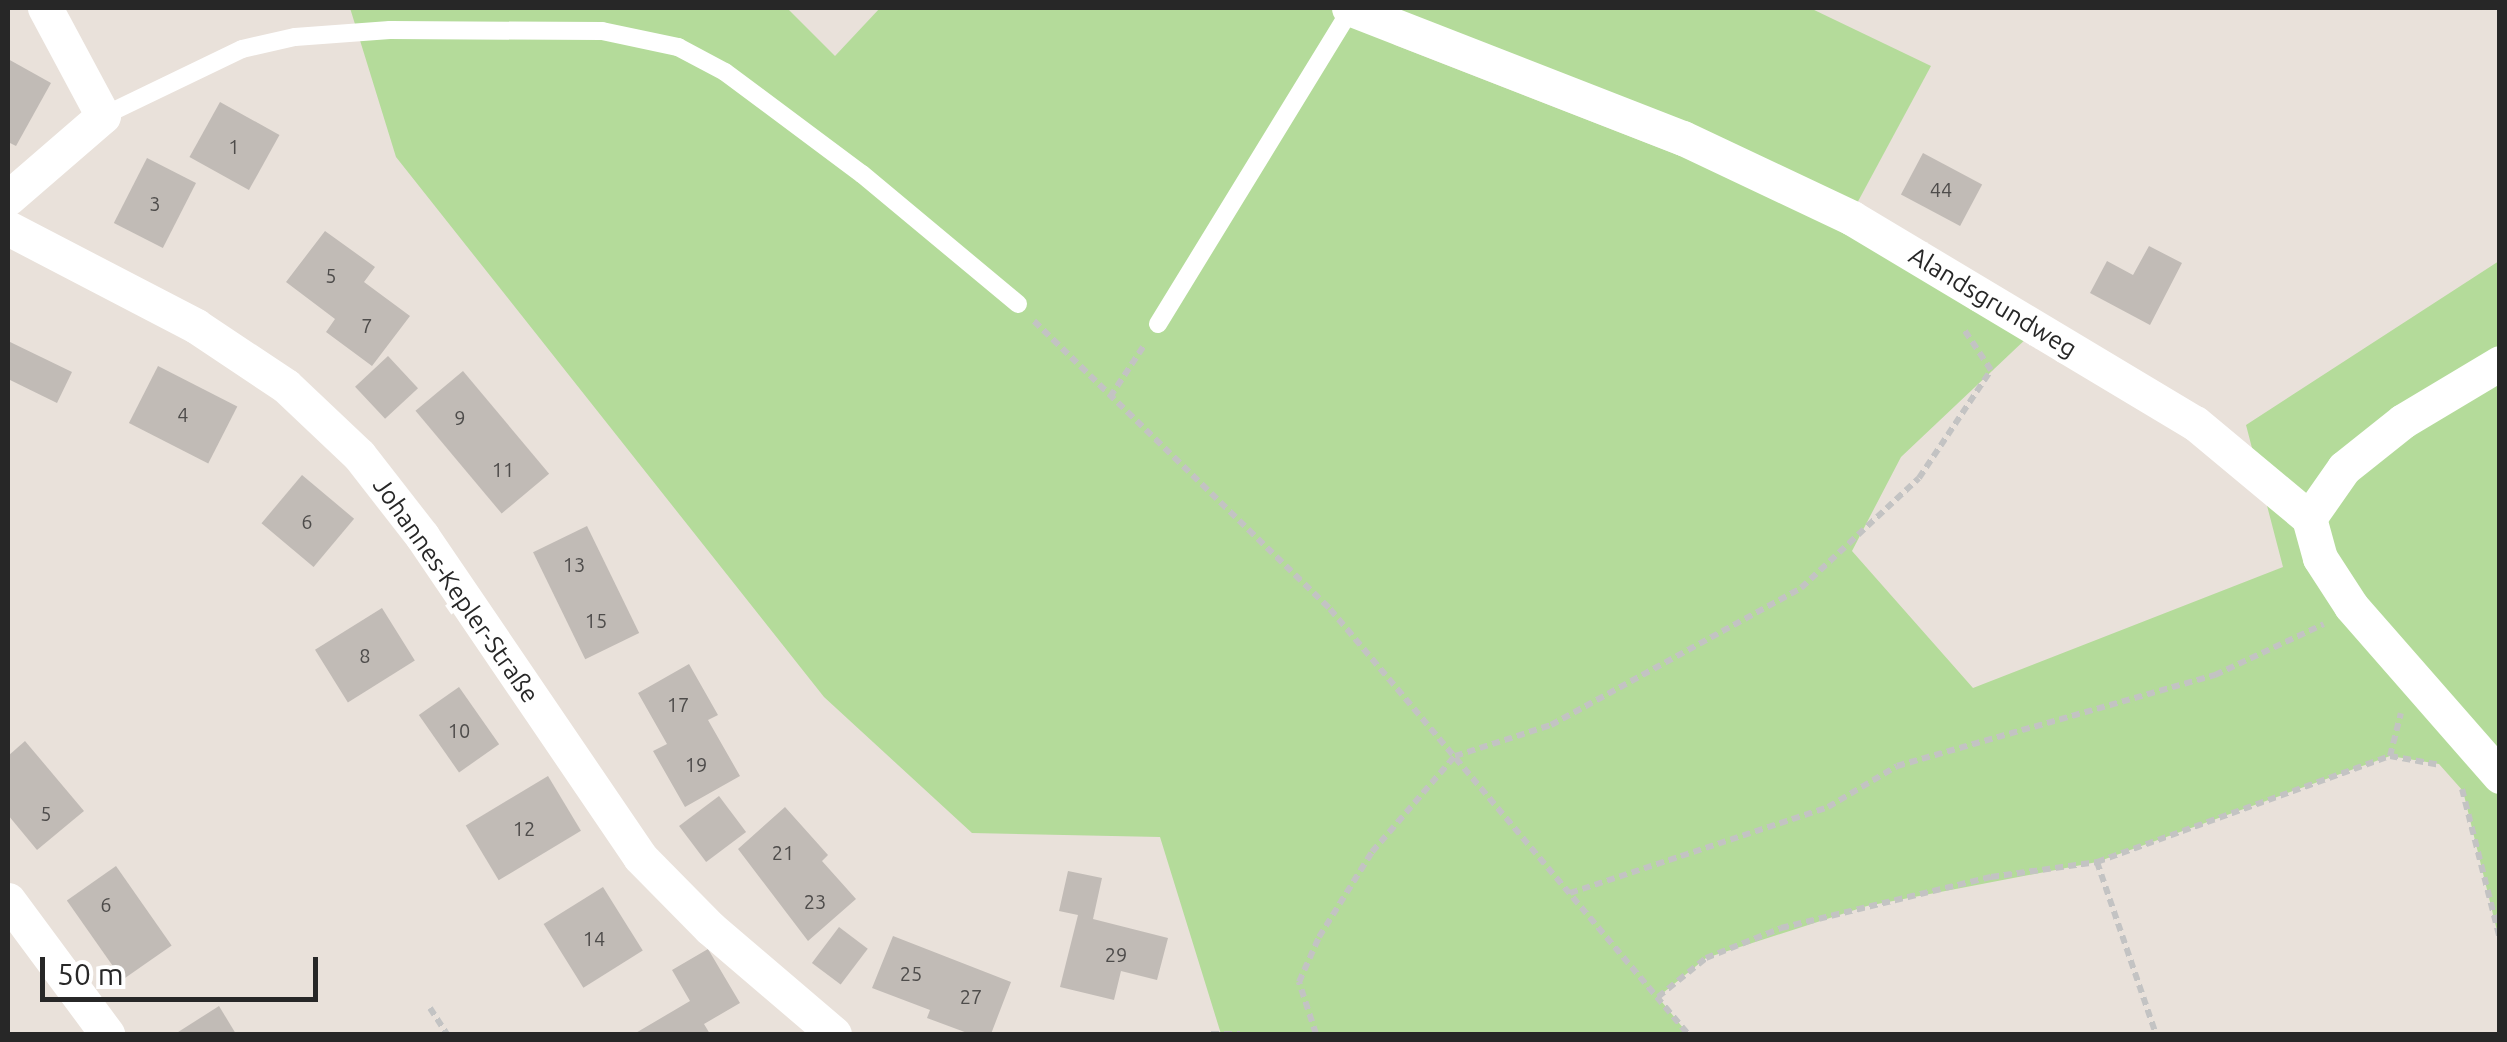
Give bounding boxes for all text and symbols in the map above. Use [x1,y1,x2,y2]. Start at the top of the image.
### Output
house number: 1 [228,134,240,158]
house number: 44 [1930,177,1952,201]
house number: 3 [149,191,161,215]
street label: Alandsgrundweg [1904,240,2082,364]
house number: 5 [325,263,337,287]
house number: 7 [361,313,373,337]
house number: 4 [177,402,189,426]
house number: 9 [454,405,466,429]
house number: 11 [492,457,514,481]
street label: Johannes-Kepler-Straße [367,471,545,709]
house number: 6 [301,509,313,533]
house number: 13 [563,552,585,576]
house number: 15 [585,608,607,632]
house number: 8 [359,643,371,667]
house number: 17 [667,692,689,716]
house number: 10 [448,718,470,742]
house number: 19 [685,752,707,776]
house number: 5 [40,801,52,825]
house number: 12 [513,816,535,840]
house number: 21 [772,840,794,864]
house number: 23 [804,889,826,913]
house number: 6 [100,892,112,916]
house number: 14 [583,926,605,950]
scale bar [45,937,322,999]
house number: 29 [1105,942,1127,966]
text: 50 m [57,957,124,991]
house number: 25 [900,961,922,985]
house number: 27 [960,984,982,1008]

